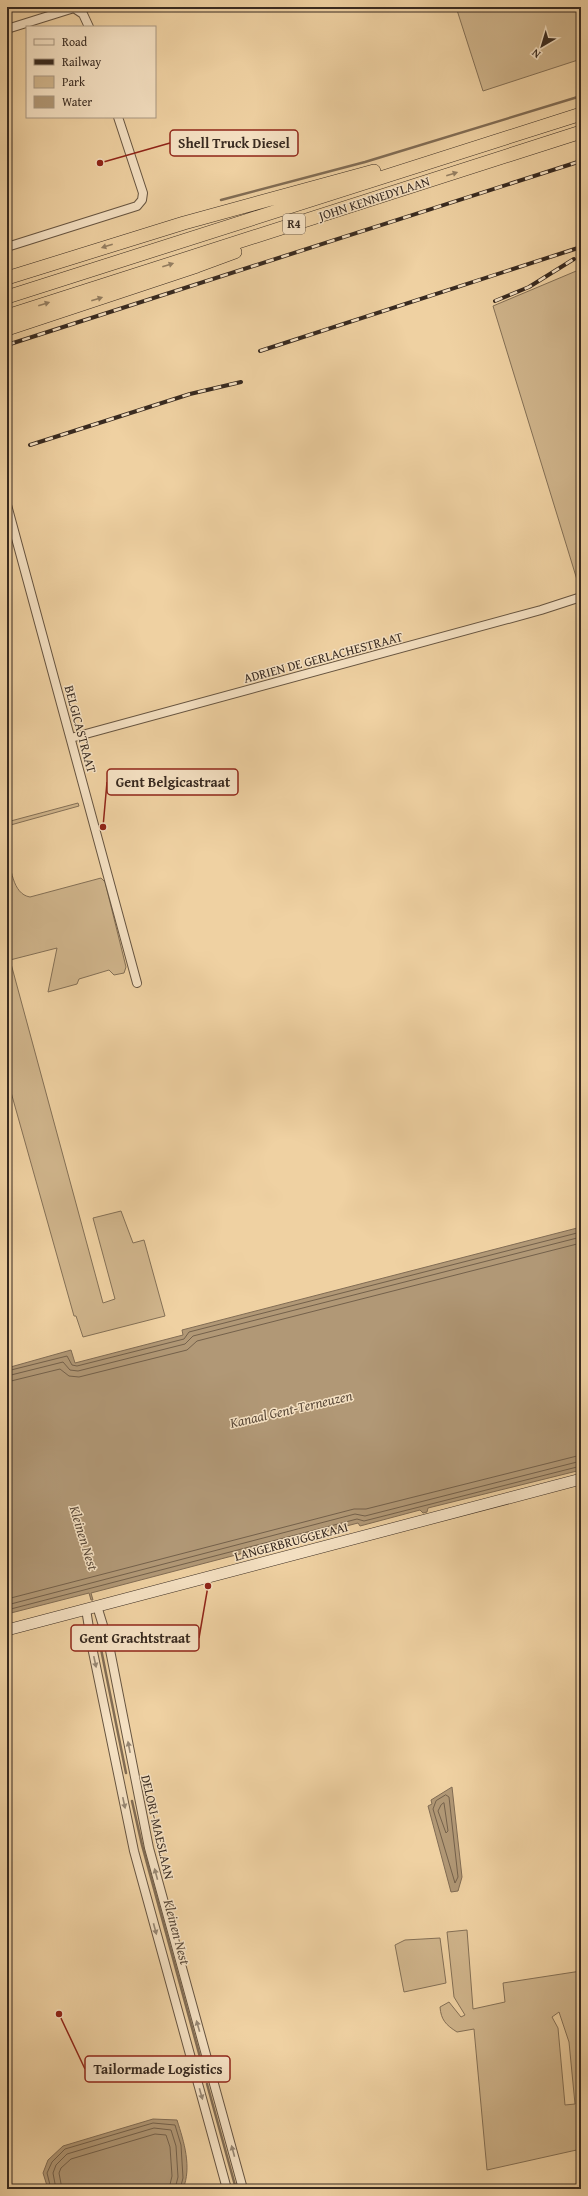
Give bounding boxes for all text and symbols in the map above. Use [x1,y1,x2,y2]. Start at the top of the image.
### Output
legend [26,26,156,118]
north arrow [522,26,562,66]
text: Road [62,33,88,50]
text: N [528,45,544,62]
text: Railway [62,53,101,70]
text: Park [62,73,86,90]
text: Water [62,93,92,110]
callout: Shell Truck Diesel [170,130,298,156]
text: Shell Truck Diesel [178,133,291,153]
one-way arrow [446,170,458,176]
street label: JOHN KENNEDYLAAN [314,171,433,226]
road number: R4 [283,214,305,234]
one-way arrow [101,243,113,249]
one-way arrow [163,262,175,268]
one-way arrow [92,296,104,302]
one-way arrow [39,301,51,307]
street label: ADRIEN DE GERLACHESTRAAT [241,627,406,688]
street label: BELGICASTRAAT [60,683,102,776]
callout: Gent Belgicastraat [107,769,238,795]
text: Gent Belgicastraat [116,772,231,792]
water label: Kanaal Gent-Terneuzen [227,1385,354,1433]
water label: Kleinen Nest [64,1502,103,1573]
street label: LANGERBRUGGEKAAI [232,1517,350,1566]
callout: Gent Grachtstraat [71,1625,199,1651]
text: Gent Grachtstraat [79,1628,191,1648]
one-way arrow [92,1655,98,1668]
one-way arrow [125,1741,131,1753]
street label: DELORI-MAESLAAN [136,1773,179,1882]
one-way arrow [121,1796,127,1809]
one-way arrow [153,1868,159,1880]
water label: Kleinen Nest [158,1896,195,1967]
one-way arrow [152,1923,158,1935]
one-way arrow [195,2020,201,2032]
callout: Tailormade Logistics [85,2056,230,2082]
text: Tailormade Logistics [93,2059,223,2079]
one-way arrow [198,2089,204,2101]
one-way arrow [230,2145,236,2157]

